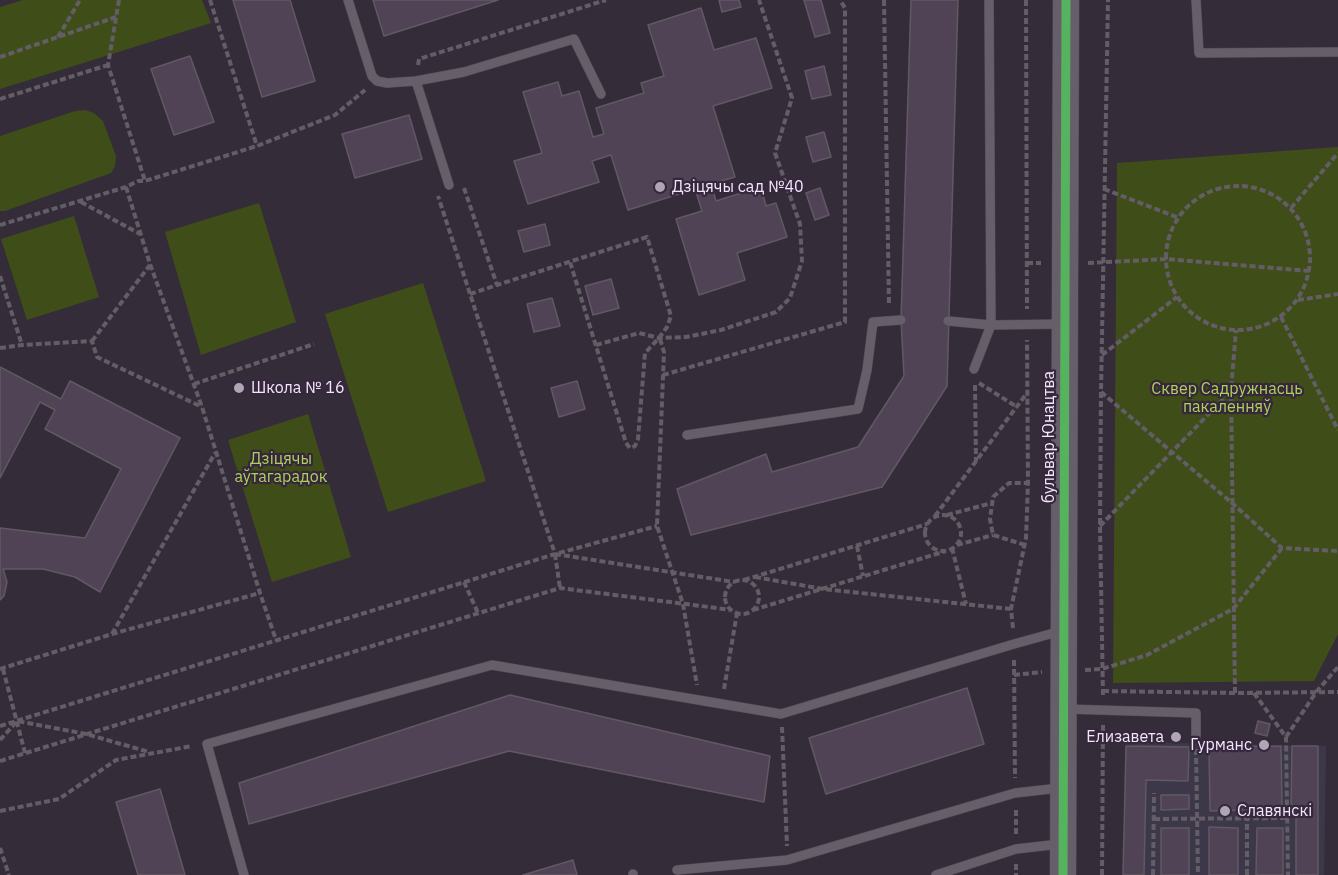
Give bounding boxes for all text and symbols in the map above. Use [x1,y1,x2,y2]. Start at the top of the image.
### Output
place label: Дзіцячы сад №40 [672,177,804,197]
marker: Дзіцячы сад №40 [653,180,667,194]
street label: бульвар Юнацтва [1039,371,1059,503]
place label: Школа № 16 [251,378,345,398]
park label: Сквер Садружнасць пакаленняў [1151,379,1303,417]
marker: Школа № 16 [232,381,246,395]
park label: Дзіцячы аўтагарадок [234,449,328,487]
place label: Елизавета [1086,727,1164,747]
marker: Елизавета [1169,730,1183,744]
place label: Гурманс [1190,735,1252,755]
marker: Гурманс [1257,738,1271,752]
place label: Славянскі [1237,801,1312,821]
marker: Славянскі [1218,804,1232,818]

